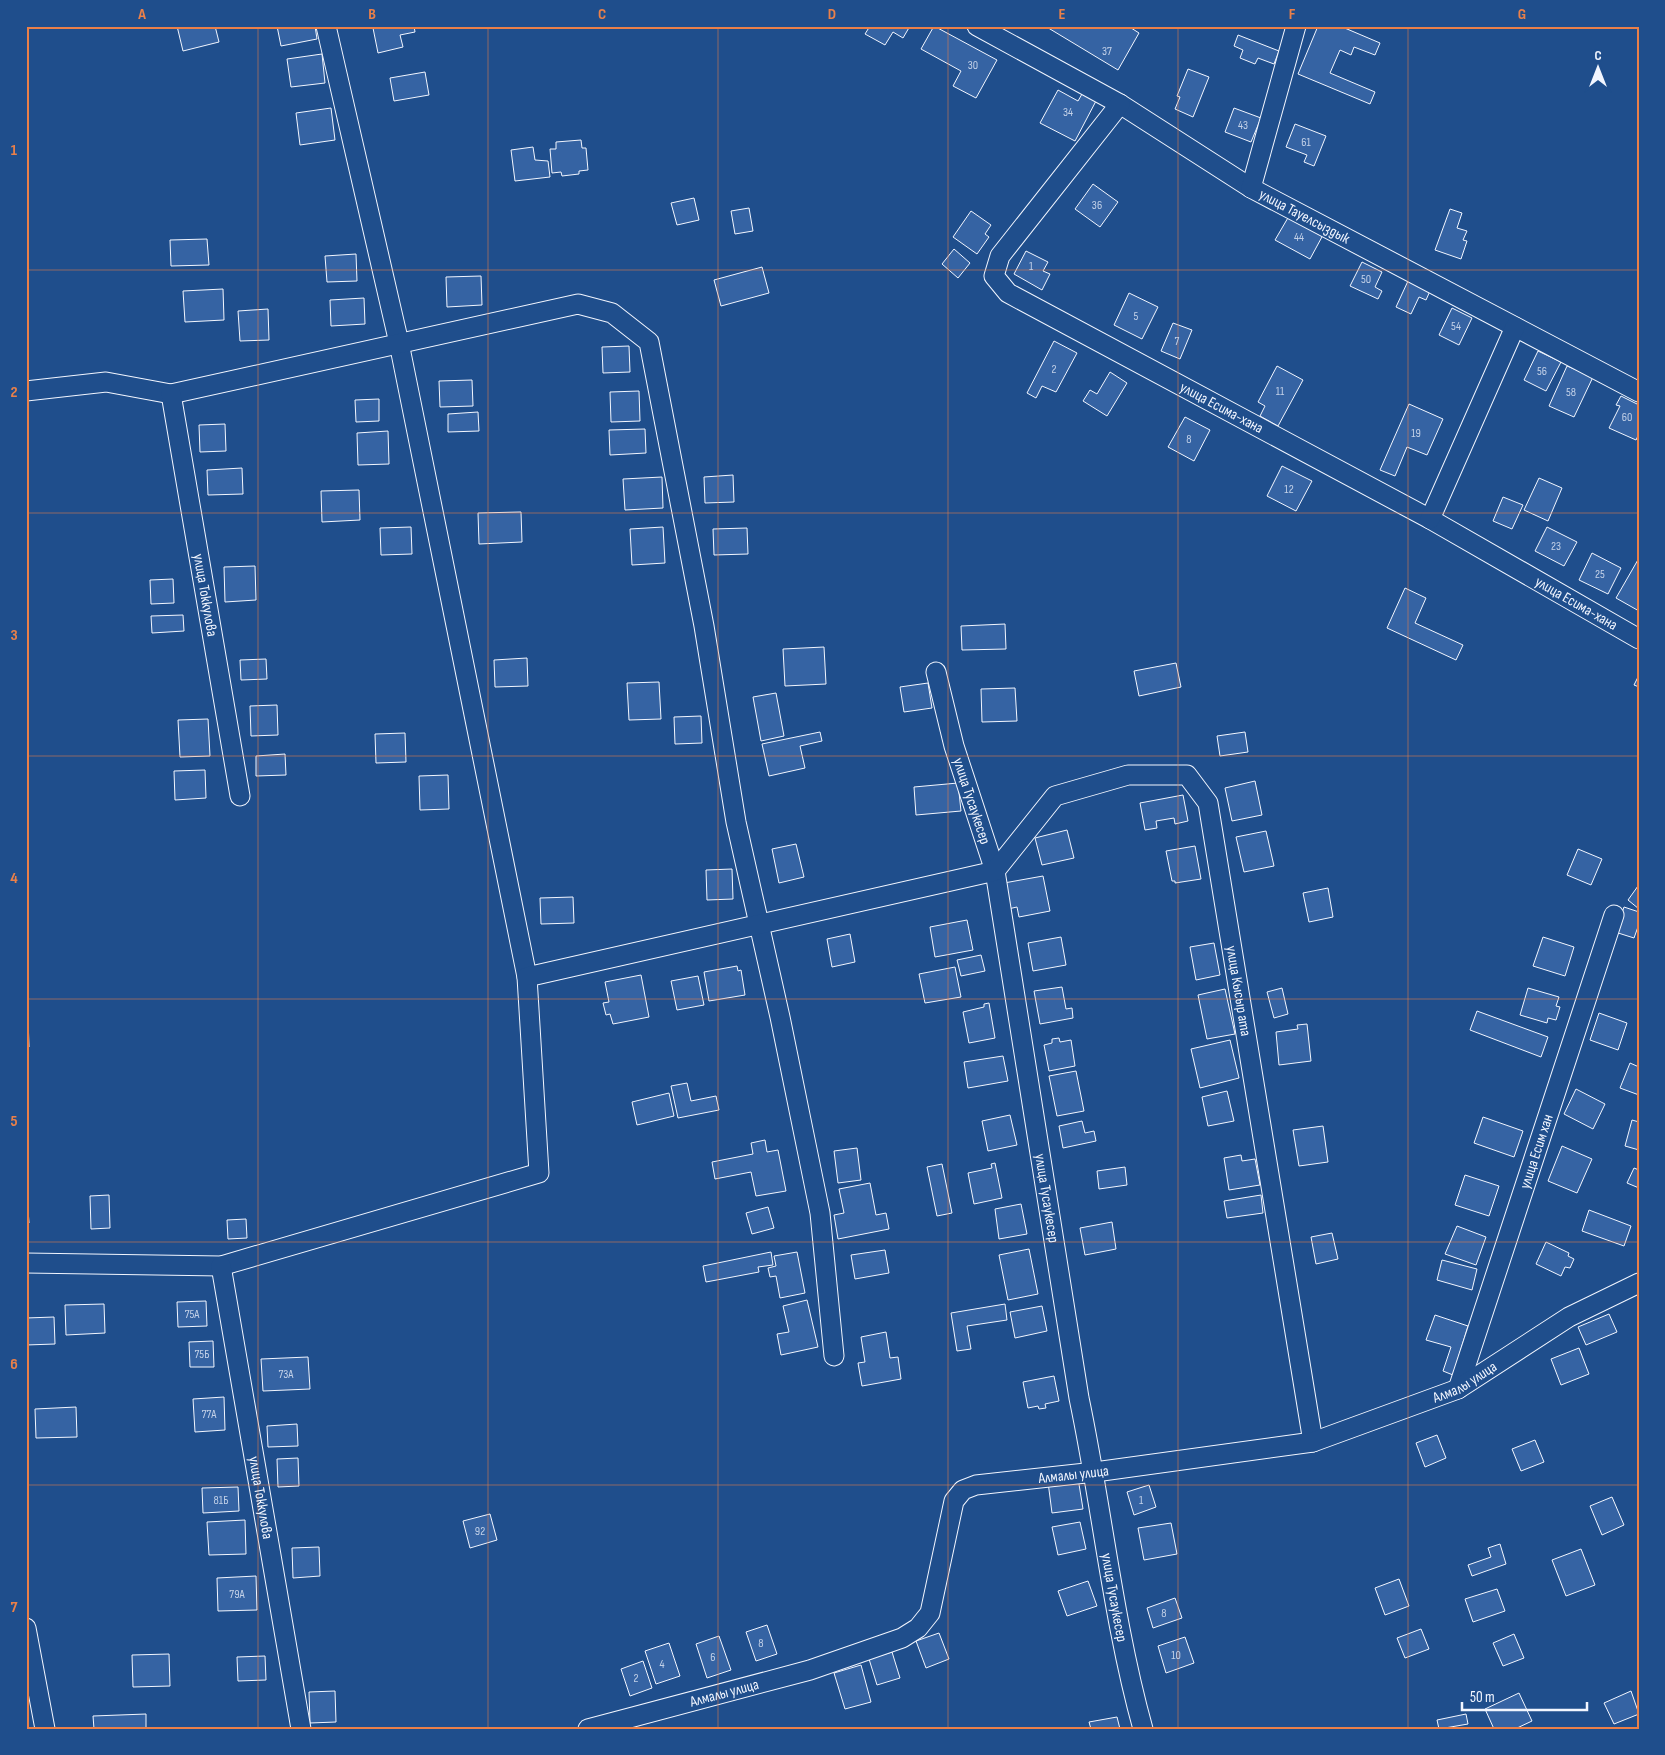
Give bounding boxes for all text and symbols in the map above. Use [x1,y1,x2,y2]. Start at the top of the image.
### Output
text: A [137,5,146,24]
text: B [368,5,376,24]
text: C [598,5,606,24]
text: D [828,5,836,24]
text: E [1059,5,1066,24]
text: F [1289,5,1296,24]
text: G [1518,5,1526,24]
north arrow [1572,42,1622,92]
house number: 37 [1102,44,1112,59]
text: С [1594,47,1602,64]
house number: 30 [968,58,978,73]
house number: 34 [1063,105,1073,120]
house number: 43 [1238,118,1248,133]
house number: 61 [1301,135,1312,150]
text: 1 [11,141,18,160]
street label: улица Тауелсыздык [1256,184,1354,248]
house number: 36 [1092,198,1102,213]
house number: 44 [1294,230,1304,245]
house number: 1 [1029,259,1034,274]
house number: 50 [1361,272,1371,287]
house number: 5 [1134,309,1139,324]
house number: 54 [1451,319,1461,334]
house number: 7 [1175,334,1180,349]
house number: 2 [1052,362,1057,377]
house number: 56 [1537,364,1547,379]
street label: улица Есима-хана [1177,377,1267,438]
text: 2 [10,383,18,402]
house number: 11 [1276,384,1285,399]
house number: 58 [1566,385,1576,400]
house number: 60 [1622,410,1632,425]
house number: 19 [1411,426,1421,441]
house number: 8 [1186,432,1192,447]
house number: 12 [1284,482,1294,497]
house number: 23 [1551,539,1561,554]
street label: улица Токкулова [189,552,222,638]
house number: 25 [1595,567,1605,582]
street label: улица Есима-хана [1532,572,1621,634]
text: 3 [10,626,18,645]
street label: улица Тусаукесер [949,755,995,847]
text: 4 [10,869,18,888]
street label: улица Кысыр ата [1222,944,1256,1038]
text: 5 [10,1112,18,1131]
street label: улица Есим хан [1515,1112,1557,1191]
street label: улица Тусаукесер [1031,1152,1064,1244]
house number: 75А [185,1307,200,1322]
house number: 75Б [195,1347,209,1362]
text: 6 [10,1355,18,1374]
street label: Алмалы улица [1429,1357,1500,1407]
house number: 73А [279,1367,294,1382]
house number: 77А [202,1407,217,1422]
street label: улица Токкулова [245,1455,278,1541]
street label: Алмалы улица [1037,1461,1110,1488]
house number: 81Б [214,1493,228,1508]
house number: 1 [1139,1493,1144,1508]
house number: 92 [475,1524,485,1539]
street label: улица Тусаукесер [1097,1552,1132,1644]
house number: 79А [229,1587,245,1602]
text: 7 [11,1598,18,1617]
house number: 8 [1161,1606,1167,1621]
house number: 8 [758,1636,764,1651]
house number: 10 [1171,1648,1181,1663]
house number: 6 [710,1650,716,1665]
house number: 4 [659,1657,665,1672]
house number: 2 [634,1671,639,1686]
street label: Алмалы улица [687,1675,761,1711]
scale bar [1462,1680,1588,1712]
text: 50 m [1470,1688,1495,1707]

